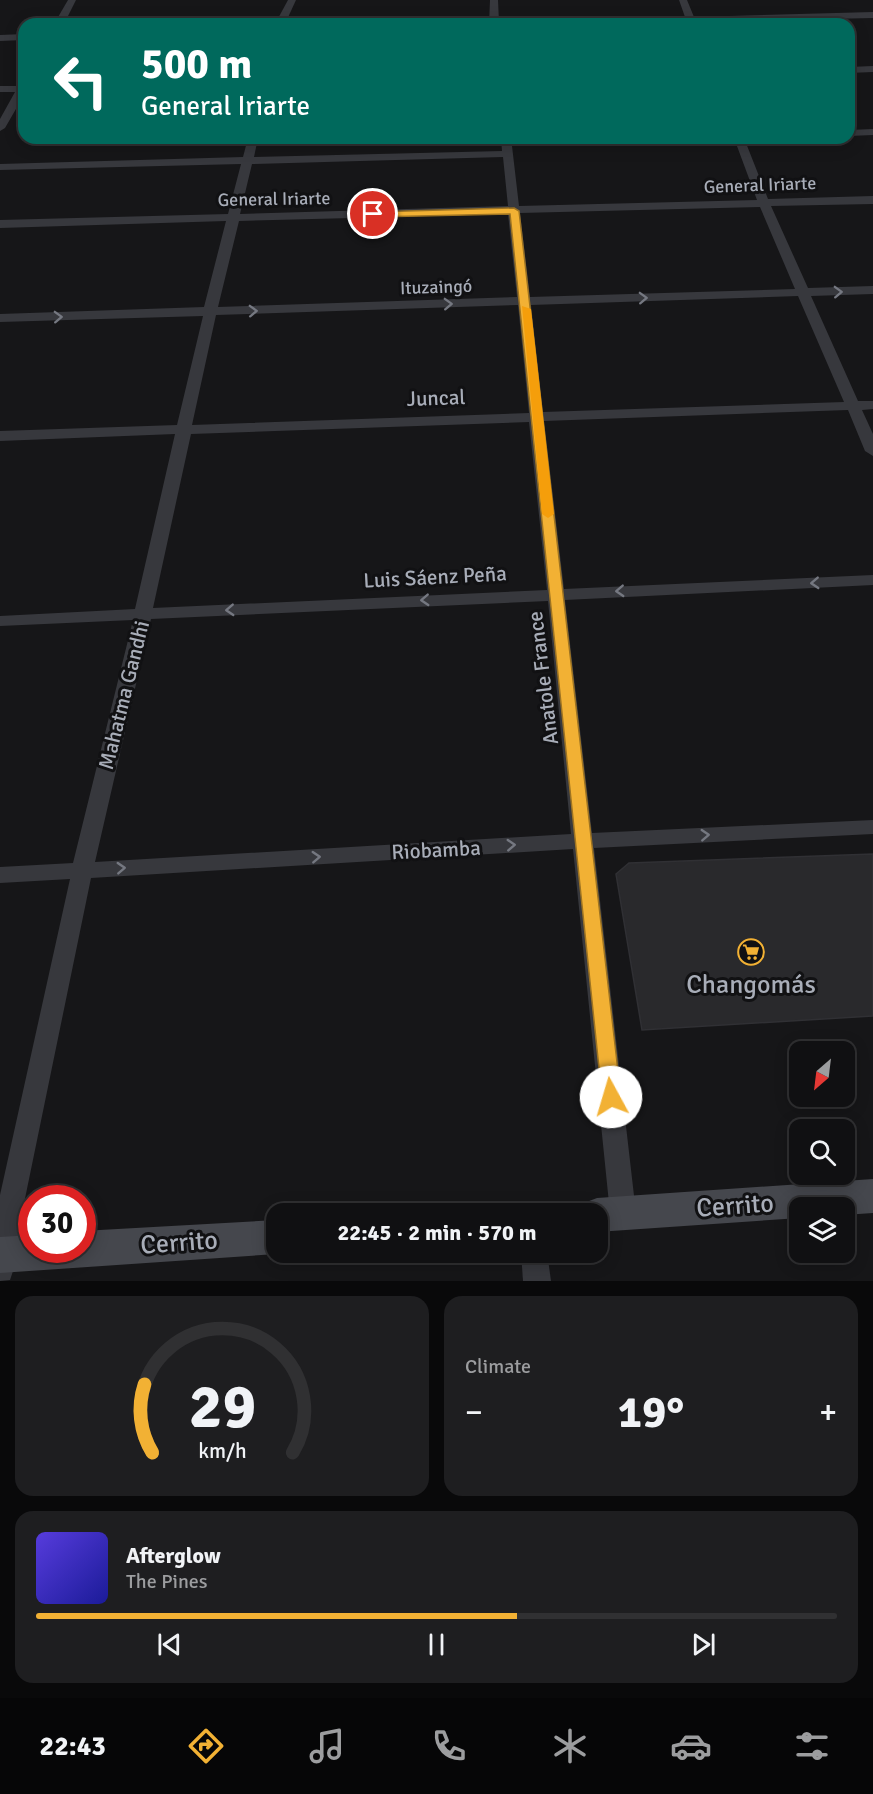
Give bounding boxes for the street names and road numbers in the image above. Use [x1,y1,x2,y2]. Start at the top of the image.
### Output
street label: General Iriarte [703,172,817,198]
street label: General Iriarte [217,187,331,211]
street label: Ituzaingó [400,275,472,299]
street label: Juncal [406,384,466,412]
street label: Luis Sáenz Peña [363,560,507,594]
street label: Anatole France [522,610,564,746]
street label: Mahatma Gandhi [93,618,155,772]
street label: Riobamba [391,835,481,865]
street label: Cerrito [695,1187,775,1225]
street label: Cerrito [139,1224,219,1262]

